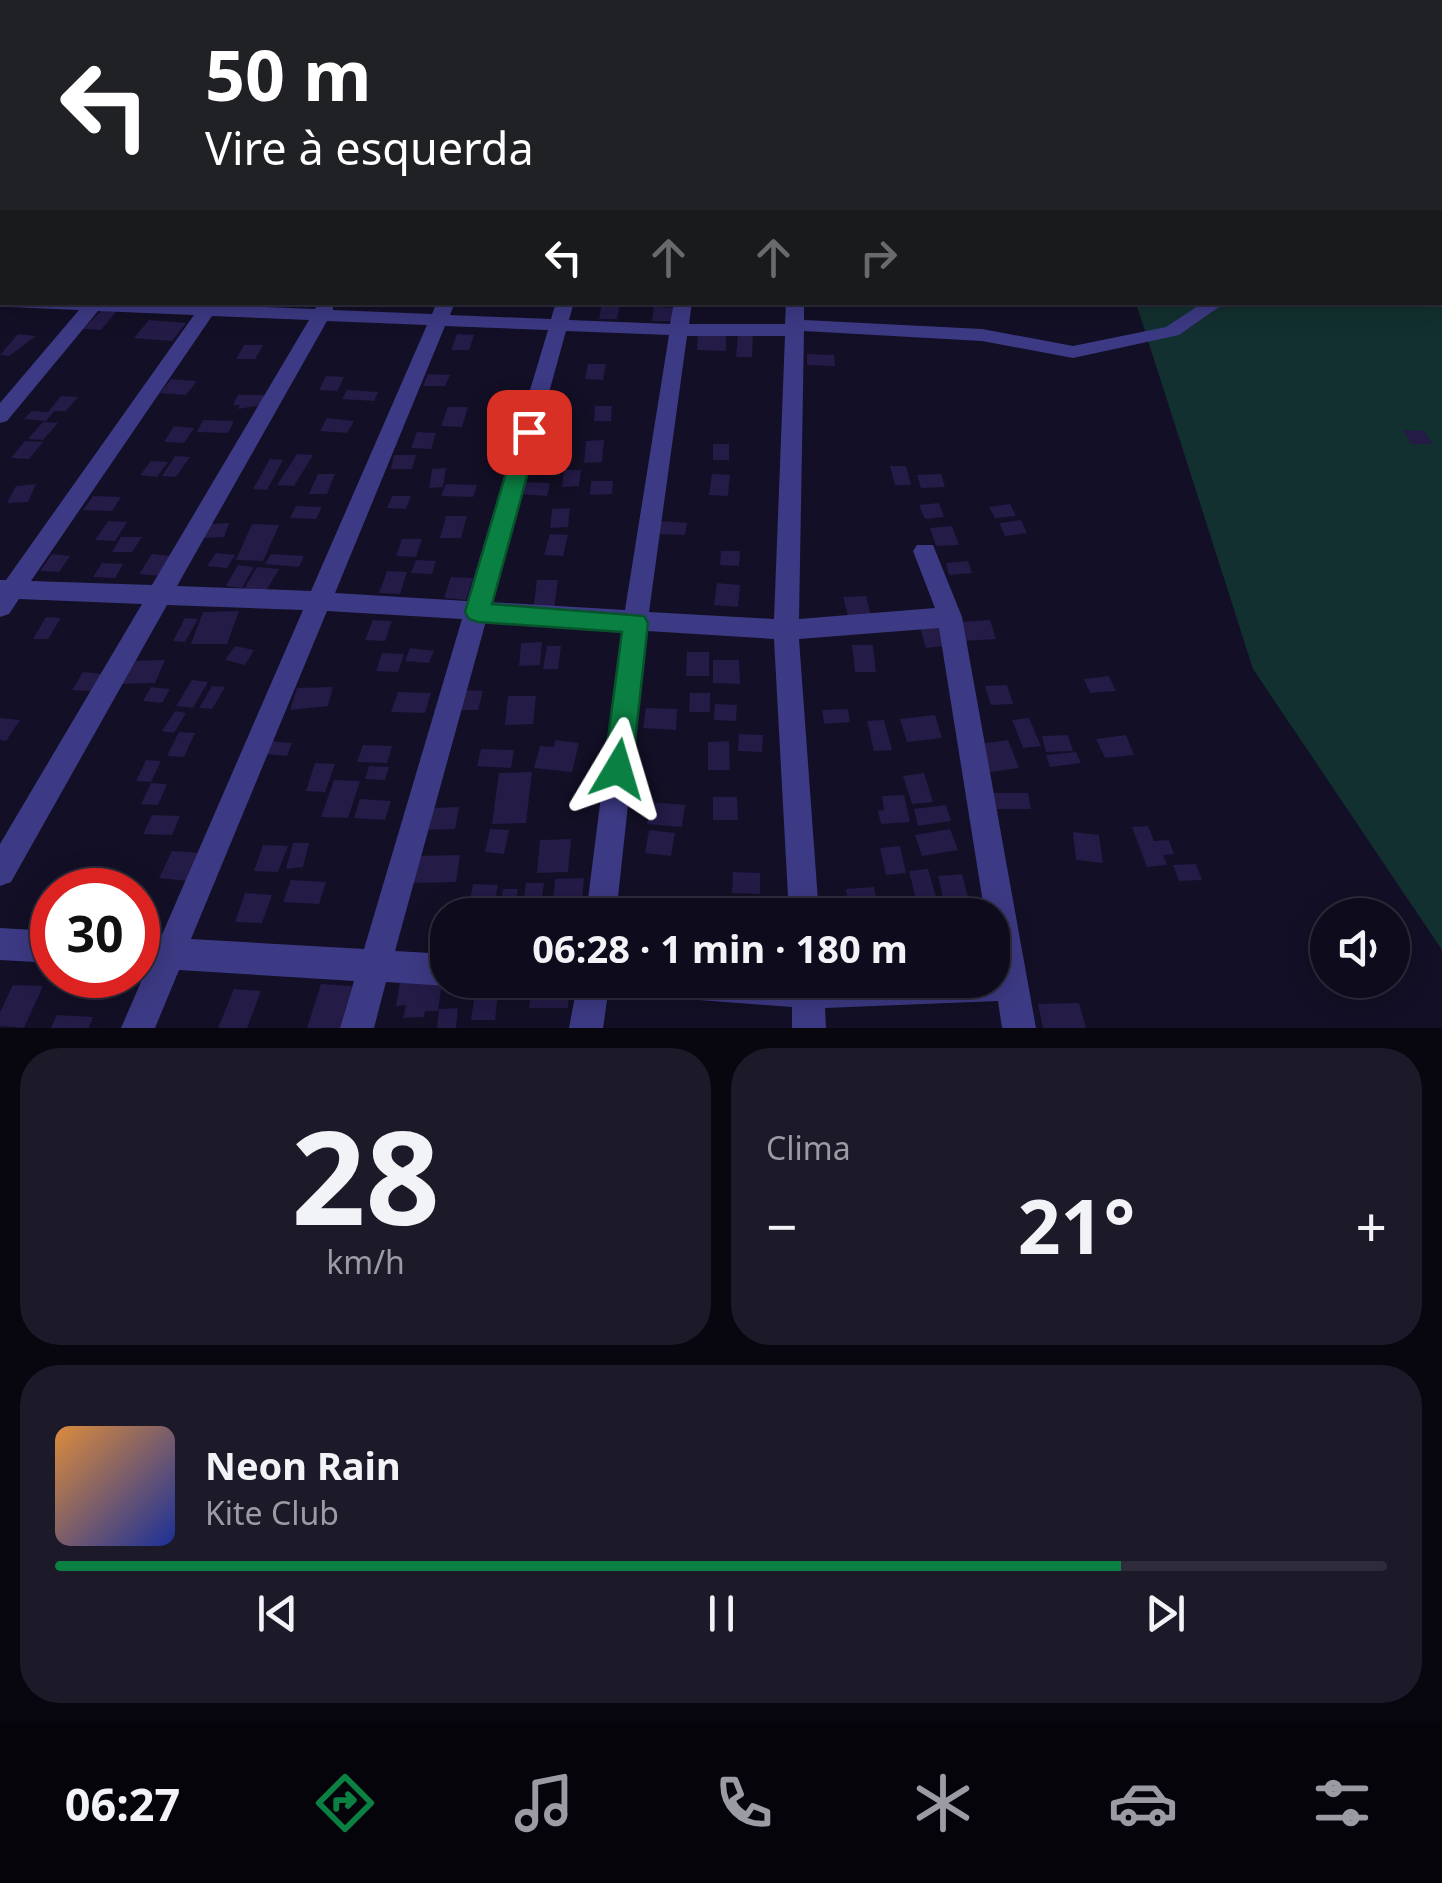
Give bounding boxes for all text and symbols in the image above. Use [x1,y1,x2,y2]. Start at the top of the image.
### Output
text: 50 m [205,26,372,122]
icon: left [40,40,170,170]
text: Vire à esquerda [205,117,534,178]
icon: left [536,230,591,285]
icon: ahead [641,230,696,285]
icon: ahead [746,230,801,285]
icon: right [851,230,906,285]
pin [487,390,572,475]
icon: arrive [502,405,557,460]
position arrow [566,717,670,821]
speed limit sign: 30 [30,868,160,998]
map controls [1310,898,1410,998]
button: sound [1310,898,1410,998]
text: 06:28 · 1 min · 180 m [532,922,908,974]
text: 28 [291,1086,440,1263]
text: Clima [766,1126,851,1169]
text: 21° [1018,1174,1135,1276]
text: − [766,1188,797,1263]
text: + [1356,1188,1387,1263]
text: km/h [326,1240,405,1283]
text: Neon Rain [205,1439,401,1491]
text: Kite Club [205,1491,339,1534]
icon: previous [250,1586,305,1641]
icon: pause [694,1586,749,1641]
icon: next [1138,1586,1193,1641]
icon: directions [310,1768,380,1838]
icon: music [509,1768,579,1838]
icon: phone [709,1768,779,1838]
icon: climate [908,1768,978,1838]
icon: car [1108,1768,1178,1838]
icon: filters [1307,1768,1377,1838]
text: 06:27 [65,1773,180,1834]

